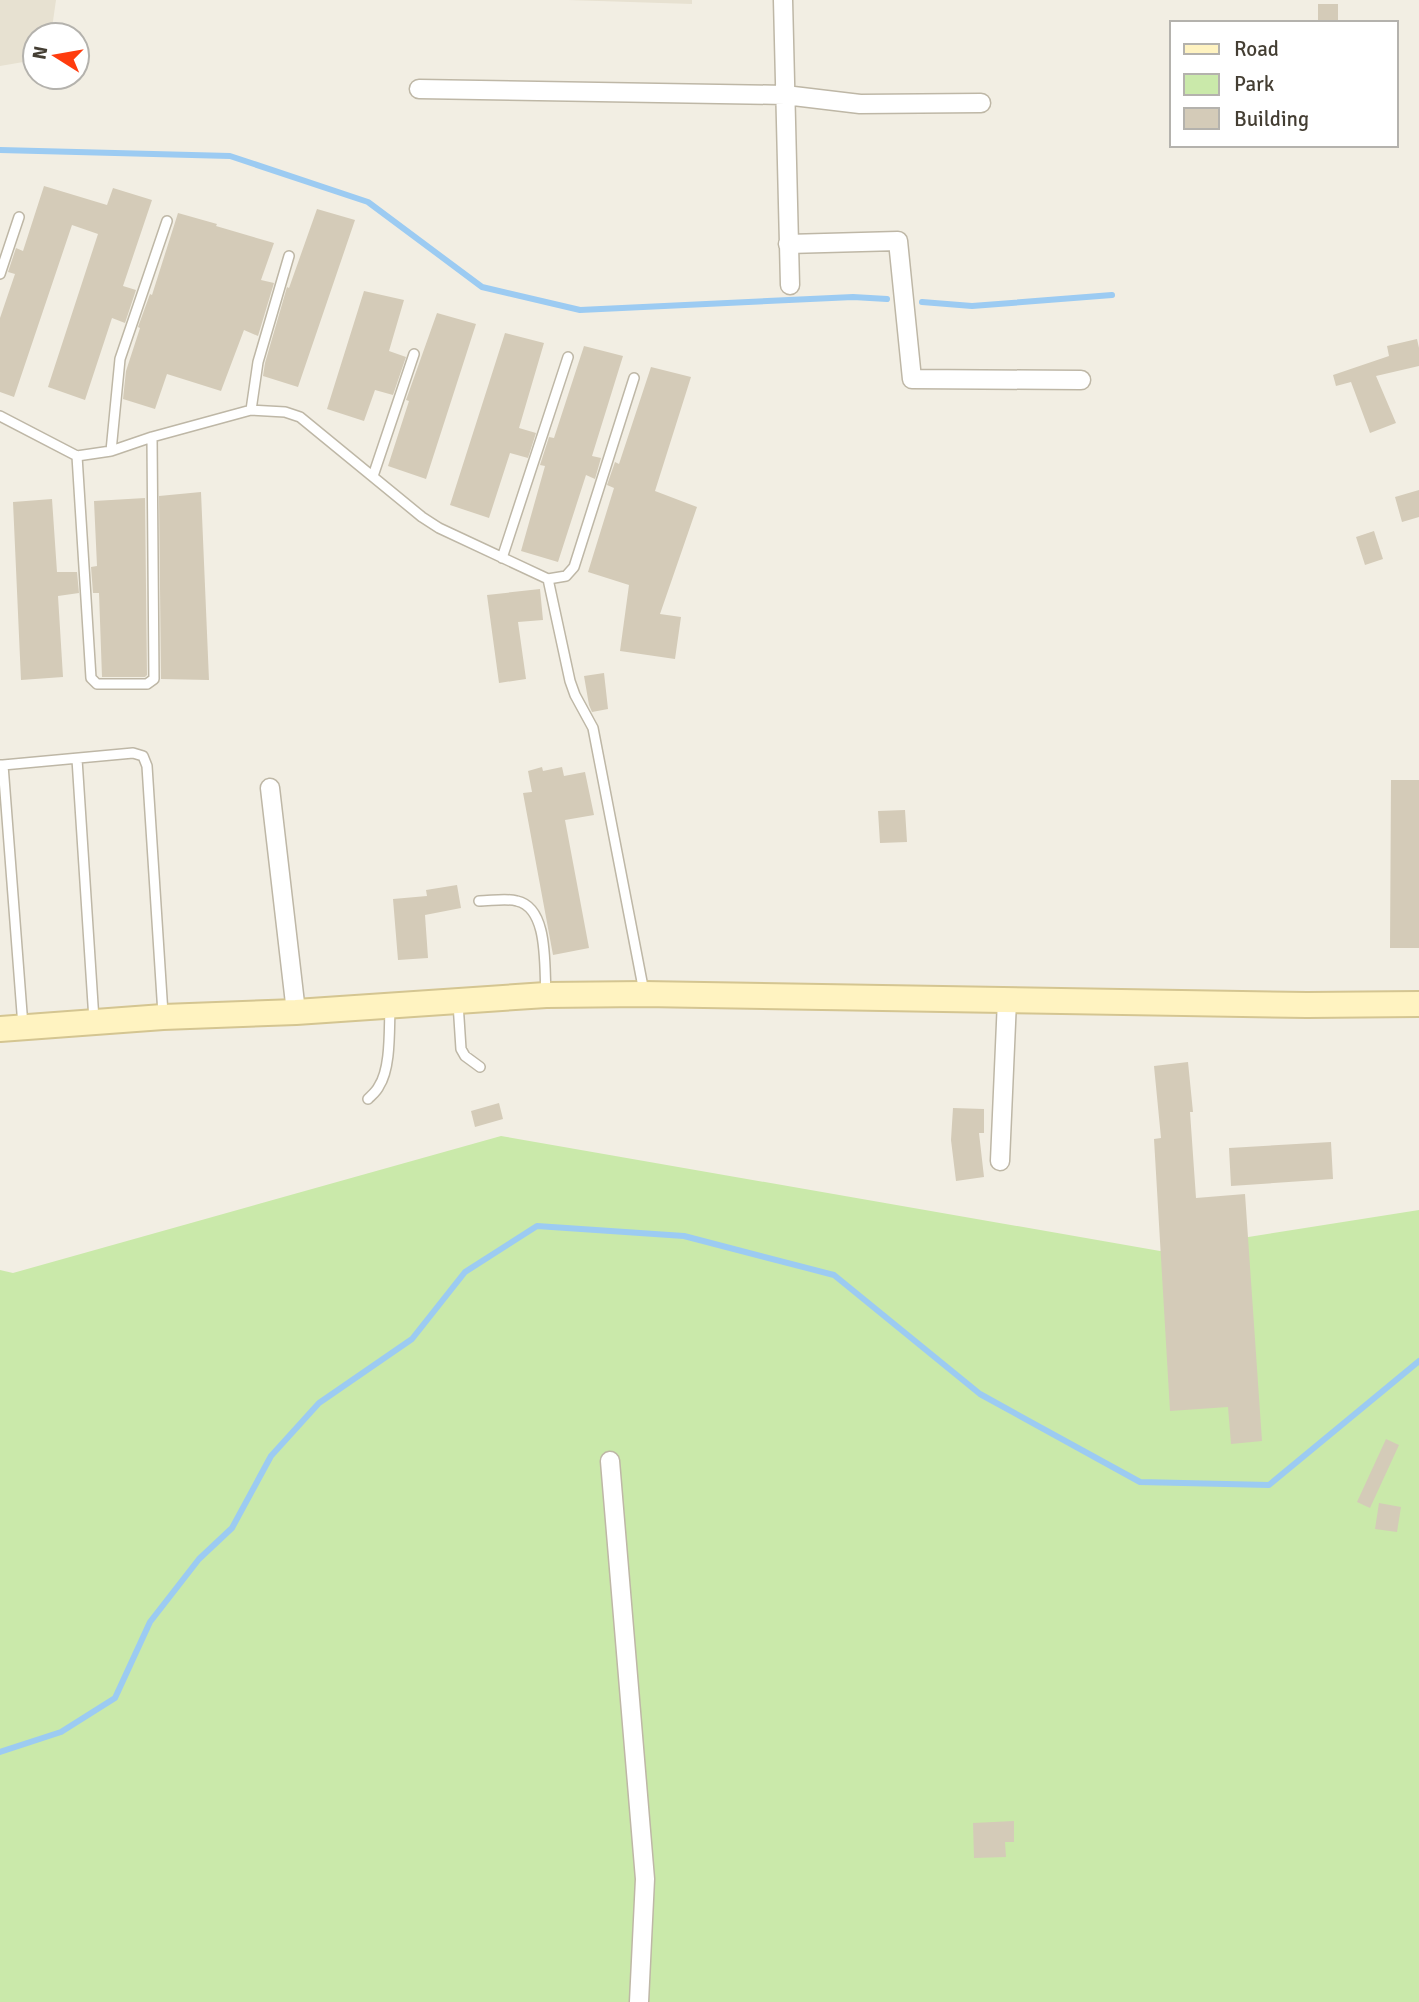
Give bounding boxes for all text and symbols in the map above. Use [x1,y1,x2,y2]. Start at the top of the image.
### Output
north arrow [21,21,91,91]
legend [1170,21,1398,147]
text: Road [1234,36,1279,62]
text: N [27,44,53,62]
text: Park [1234,71,1275,97]
text: Building [1234,106,1309,132]

